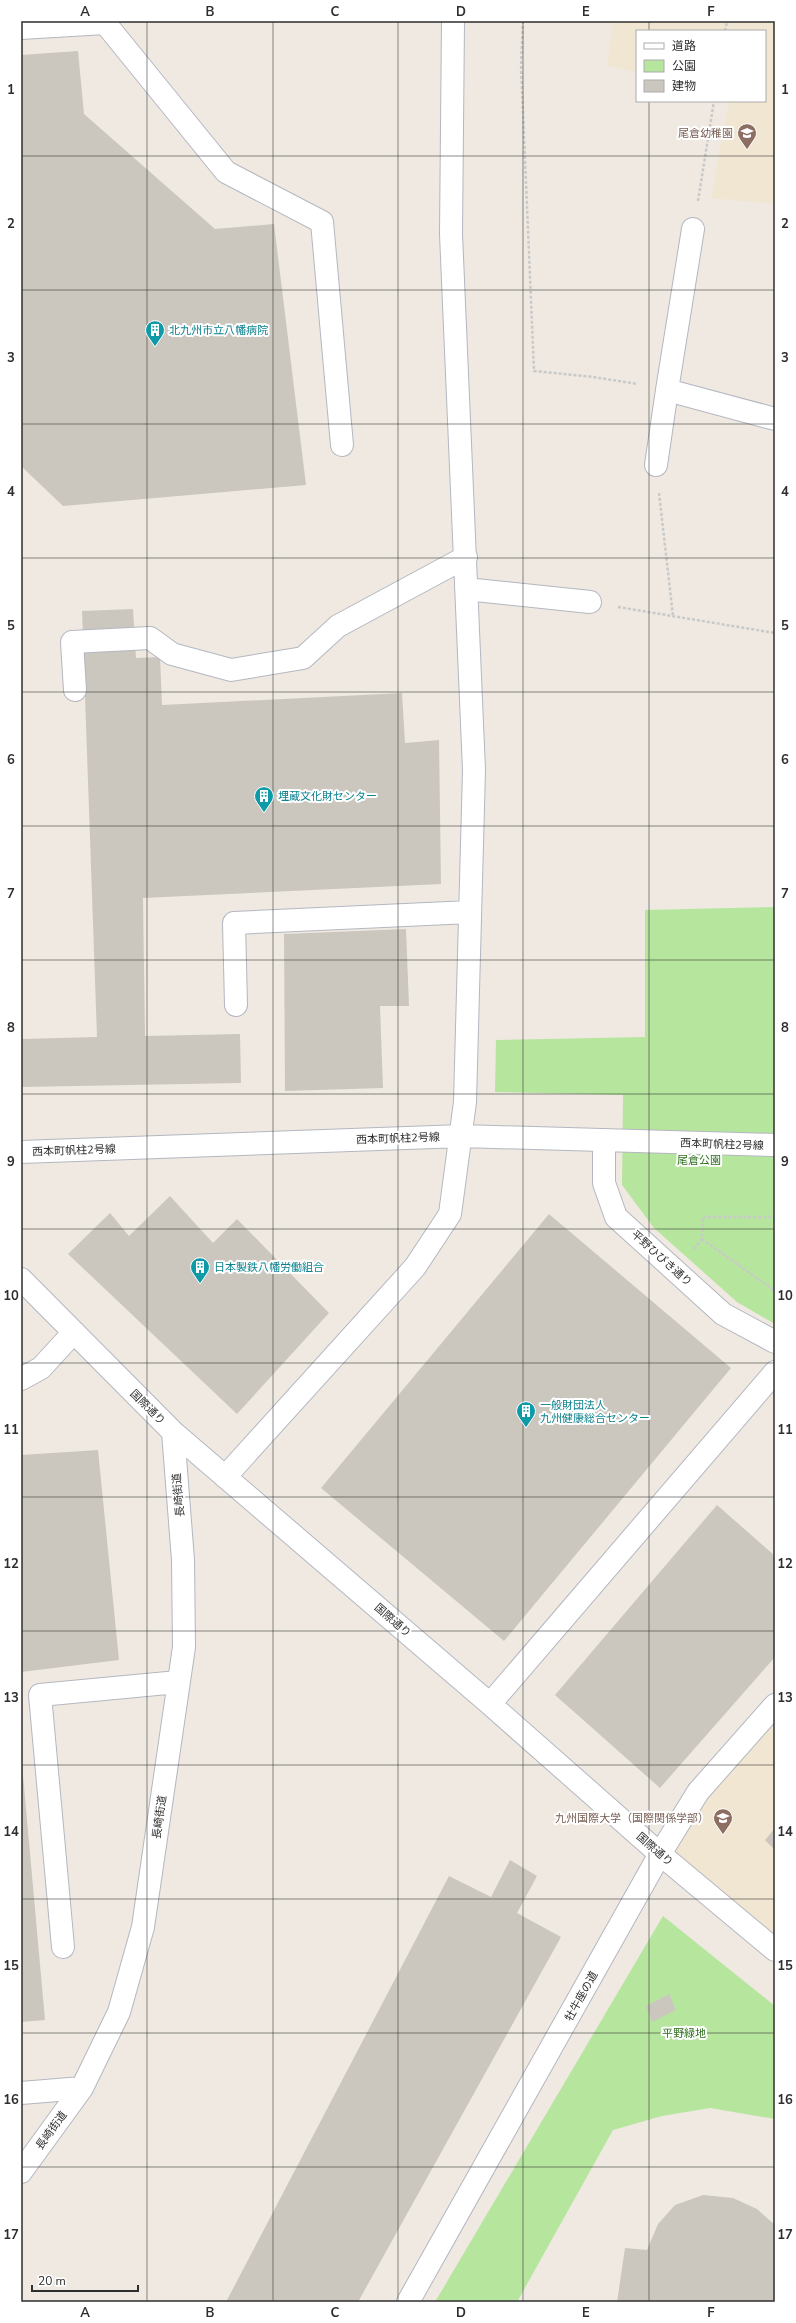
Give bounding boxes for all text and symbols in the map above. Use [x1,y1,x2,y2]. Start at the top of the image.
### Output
text: A [80,3,90,21]
text: B [206,3,215,21]
text: C [331,3,340,21]
text: D [456,3,466,21]
text: E [582,3,590,21]
text: F [707,3,715,21]
legend [636,30,766,102]
text: 道路 [672,38,696,54]
text: 公園 [672,58,696,74]
text: 建物 [672,78,696,94]
text: 1 [7,81,15,99]
text: 1 [781,81,789,99]
school or university icon: 尾倉幼稚園 [736,122,758,150]
place label: 尾倉幼稚園 [678,126,733,141]
text: 2 [7,215,15,233]
text: 2 [781,215,789,233]
building icon: 北九州市立八幡病院 [144,319,166,347]
place label: 北九州市立八幡病院 [169,323,268,338]
text: 3 [7,349,15,367]
text: 3 [781,349,789,367]
text: 4 [7,483,15,501]
text: 4 [781,483,789,501]
text: 5 [7,617,15,635]
text: 5 [781,617,789,635]
text: 6 [7,751,15,769]
text: 6 [781,751,789,769]
building icon: 埋蔵文化財センター [253,785,275,813]
place label: 埋蔵文化財センター [278,789,377,804]
text: 7 [7,885,15,903]
text: 7 [781,885,789,903]
text: 8 [7,1019,15,1037]
text: 8 [781,1019,789,1037]
street label: 西本町帆柱2号線 [356,1130,440,1147]
street label: 西本町帆柱2号線 [680,1136,764,1153]
street label: 西本町帆柱2号線 [32,1142,116,1159]
text: 9 [7,1153,15,1171]
park label: 尾倉公園 [677,1153,721,1168]
text: 9 [781,1153,789,1171]
street label: 平野ひびき通り [628,1227,695,1290]
building icon: 日本製鉄八幡労働組合 [189,1256,211,1284]
place label: 日本製鉄八幡労働組合 [214,1260,324,1275]
text: 10 [3,1287,19,1305]
text: 10 [777,1287,793,1305]
street label: 国際通り [127,1386,169,1428]
place label: 一般財団法人 九州健康総合センター [540,1398,650,1426]
building icon: 一般財団法人 九州健康総合センター [515,1400,537,1428]
text: 11 [3,1421,19,1439]
text: 11 [777,1421,793,1439]
street label: 長崎街道 [169,1472,188,1518]
text: 12 [3,1555,19,1573]
text: 12 [777,1555,793,1573]
street label: 国際通り [371,1600,414,1640]
text: 13 [3,1689,19,1707]
text: 13 [777,1689,793,1707]
street label: 長崎街道 [149,1794,170,1840]
school or university icon: 九州国際大学（国際関係学部） [712,1807,734,1835]
place label: 九州国際大学（国際関係学部） [555,1811,709,1826]
text: 14 [3,1823,19,1841]
text: 14 [777,1823,793,1841]
street label: 国際通り [633,1829,676,1869]
text: 15 [3,1957,19,1975]
text: 15 [777,1957,793,1975]
street label: 牡牛座の道 [562,1969,601,2024]
park label: 平野緑地 [662,2026,706,2041]
text: 16 [3,2091,19,2109]
text: 16 [777,2091,793,2109]
street label: 長崎街道 [32,2108,70,2153]
text: 17 [3,2226,19,2244]
text: 17 [777,2226,793,2244]
scale bar [32,2267,138,2293]
text: 20 m [38,2273,66,2289]
text: A [80,2304,90,2322]
text: B [206,2304,215,2322]
text: C [331,2304,340,2322]
text: D [456,2304,466,2322]
text: E [582,2304,590,2322]
text: F [707,2304,715,2322]

